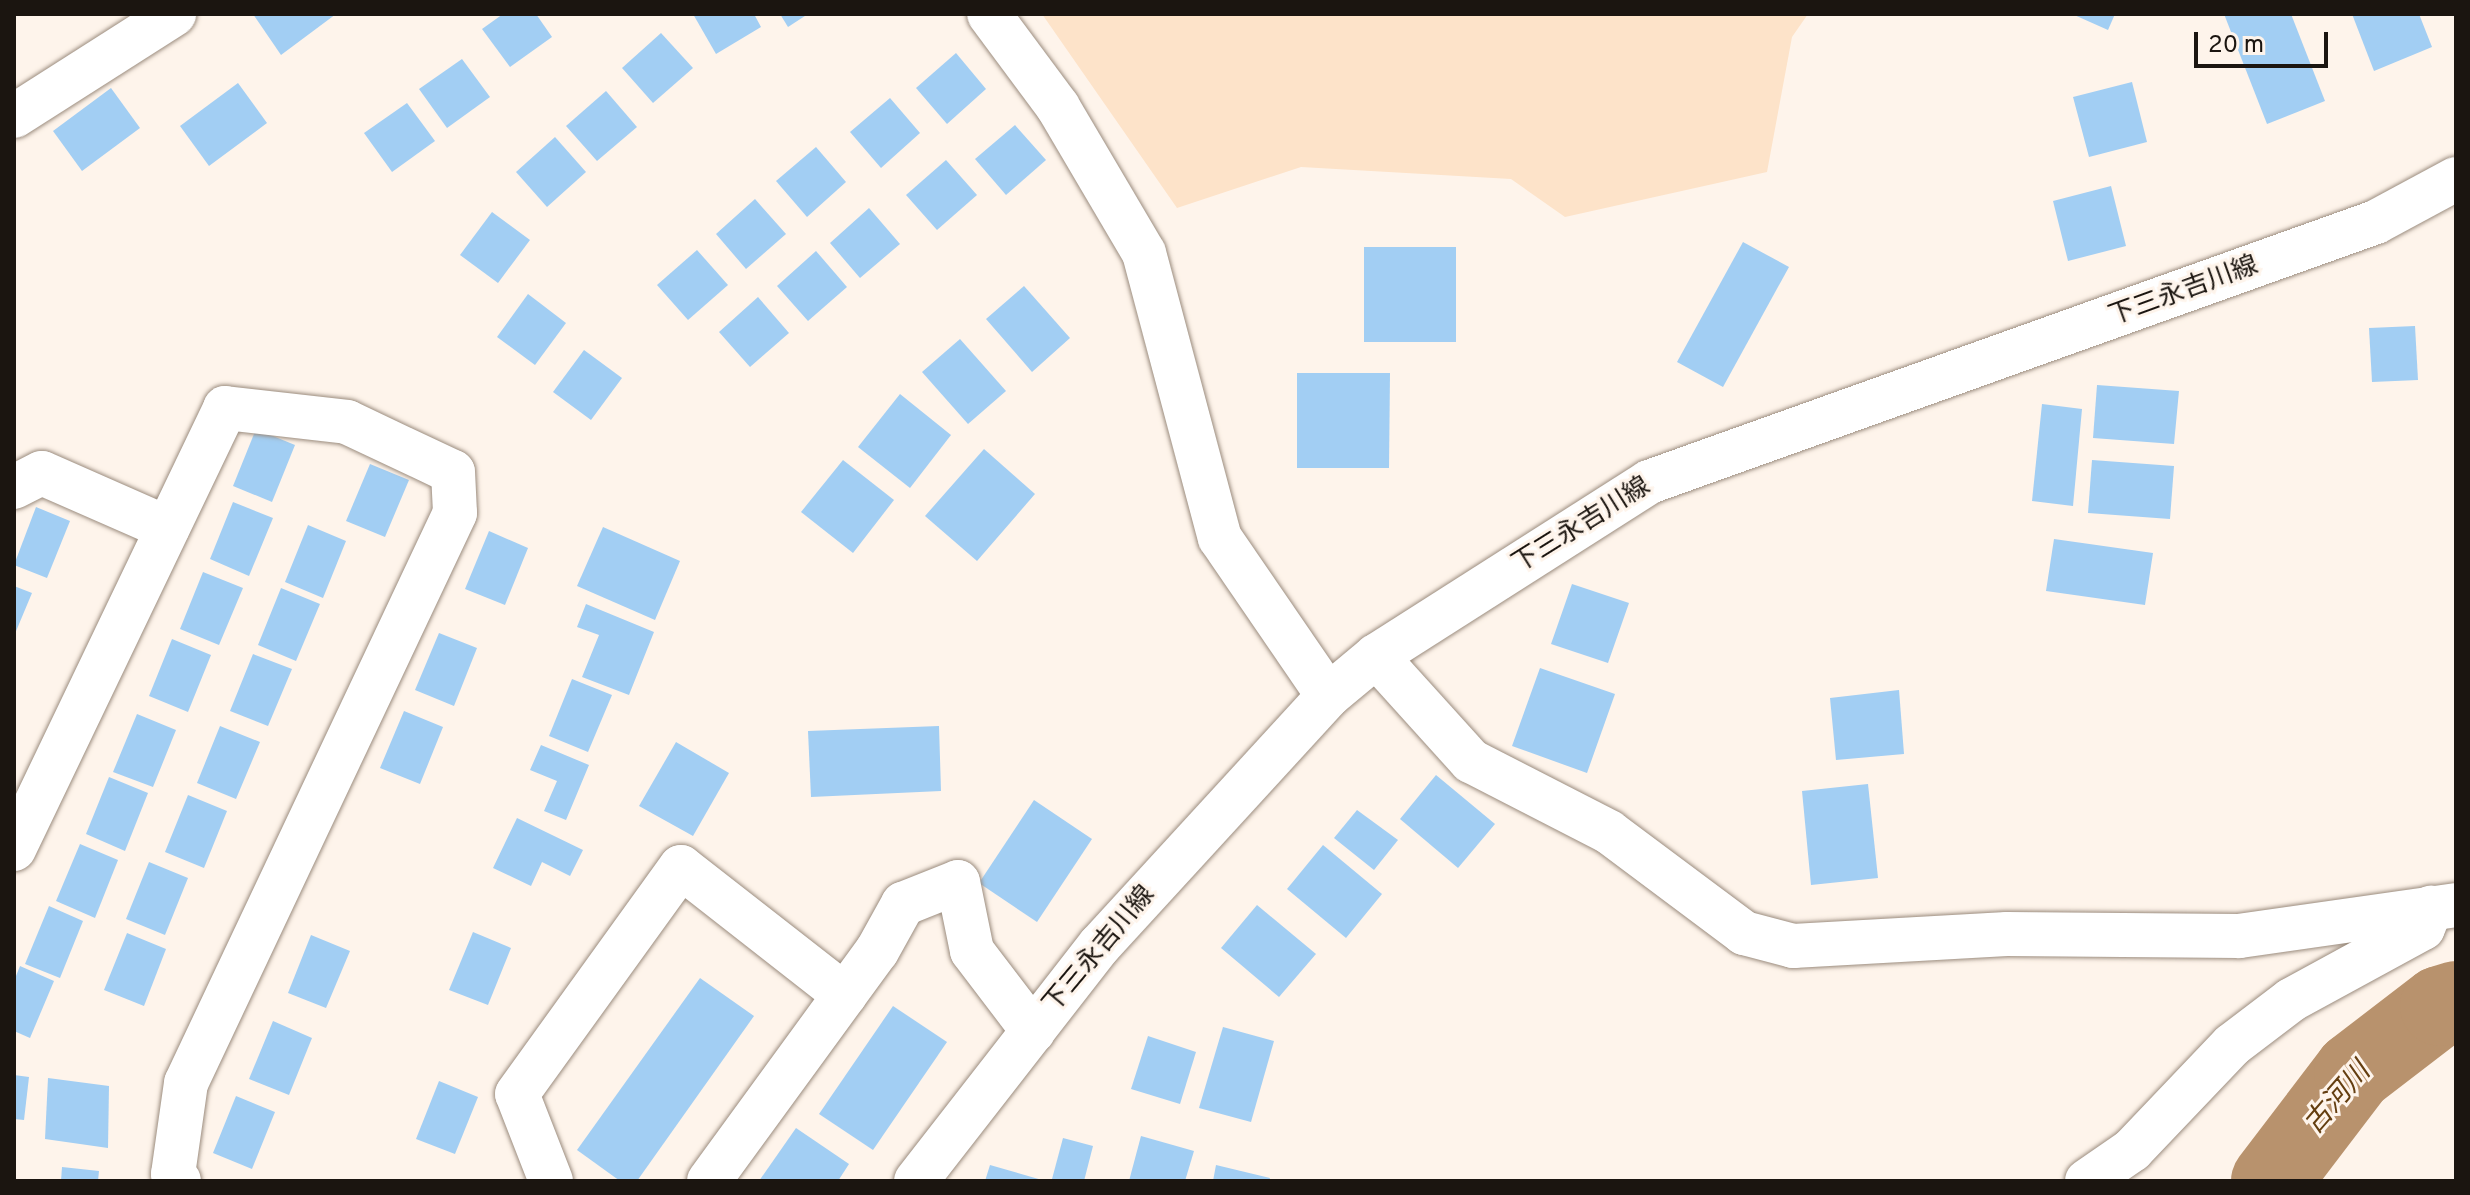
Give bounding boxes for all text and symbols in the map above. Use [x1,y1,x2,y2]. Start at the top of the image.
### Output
scale bar [2198,16,2332,66]
text: 20 m [2208,31,2264,61]
street label: 下三永吉川線 [2105,251,2263,333]
street label: 下三永吉川線 [1508,471,1656,581]
street label: 下三永吉川線 [1038,880,1162,1020]
water label: 古河川 [2298,1056,2378,1142]

